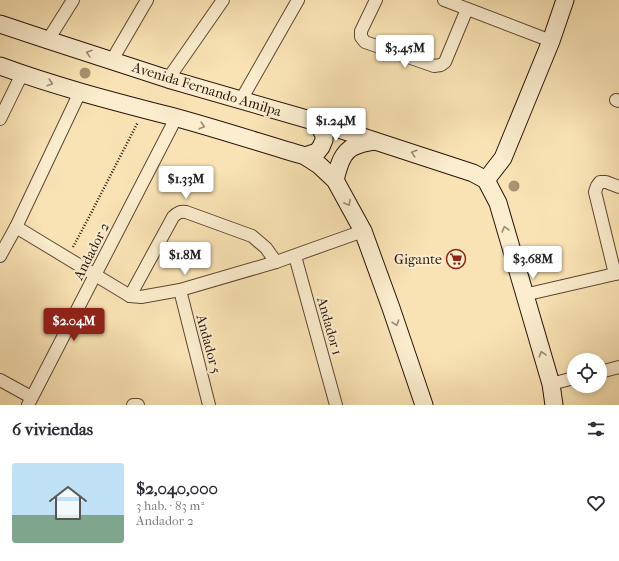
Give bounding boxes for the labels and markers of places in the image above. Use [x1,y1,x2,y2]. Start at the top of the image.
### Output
pin: $3.45M [372,35,438,69]
pin: $1.24M [303,108,369,142]
pin: $1.33M [153,166,219,200]
pin: $1.8M [157,242,213,276]
pin: $3.68M [500,246,566,280]
supermarket icon: Gigante [445,248,467,270]
place label: Gigante [394,251,442,268]
pin: $2.04M [41,308,107,342]

